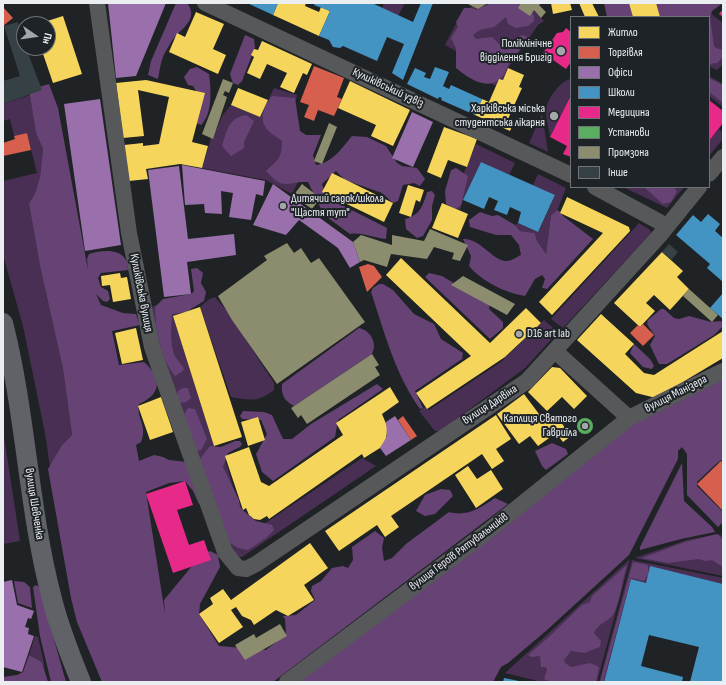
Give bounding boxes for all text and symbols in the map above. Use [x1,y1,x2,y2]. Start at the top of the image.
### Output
north arrow [16,16,56,56]
legend [570,16,710,188]
text: Житло [608,25,638,40]
text: Пн [40,32,55,45]
place label: Поліклінічне відділення Бригід [480,37,552,65]
marker: Поліклінічне відділення Бригід [555,45,567,57]
text: Торгівля [608,45,643,60]
street label: Куликівський узвіз [350,65,426,111]
text: Офіси [608,65,632,80]
text: Школи [608,85,635,100]
place label: Харківська міська студентська лікарня [455,102,545,130]
text: Медицина [608,105,650,120]
marker: Харківська міська студентська лікарня [548,110,560,122]
text: Установи [608,125,650,140]
text: Промзона [608,145,649,160]
text: Інше [608,165,628,180]
place label: Дитячий садок/школа "Щастя тут" [291,192,384,220]
marker: Дитячий садок/школа "Щастя тут" [278,201,288,211]
street label: Куликівська вулиця [126,252,156,334]
place label: D16 art lab [527,327,570,341]
marker: D16 art lab [514,329,524,339]
street label: вулиця Манізера [642,372,710,416]
street label: вулиця Дарвіна [460,382,520,428]
place label: Каплиця Святого Гавриїла [503,412,577,440]
marker: Каплиця Святого Гавриїла [580,421,590,431]
street label: вулиця Шевченка [21,467,47,541]
street label: вулиця Героїв Рятувальників [407,510,511,594]

